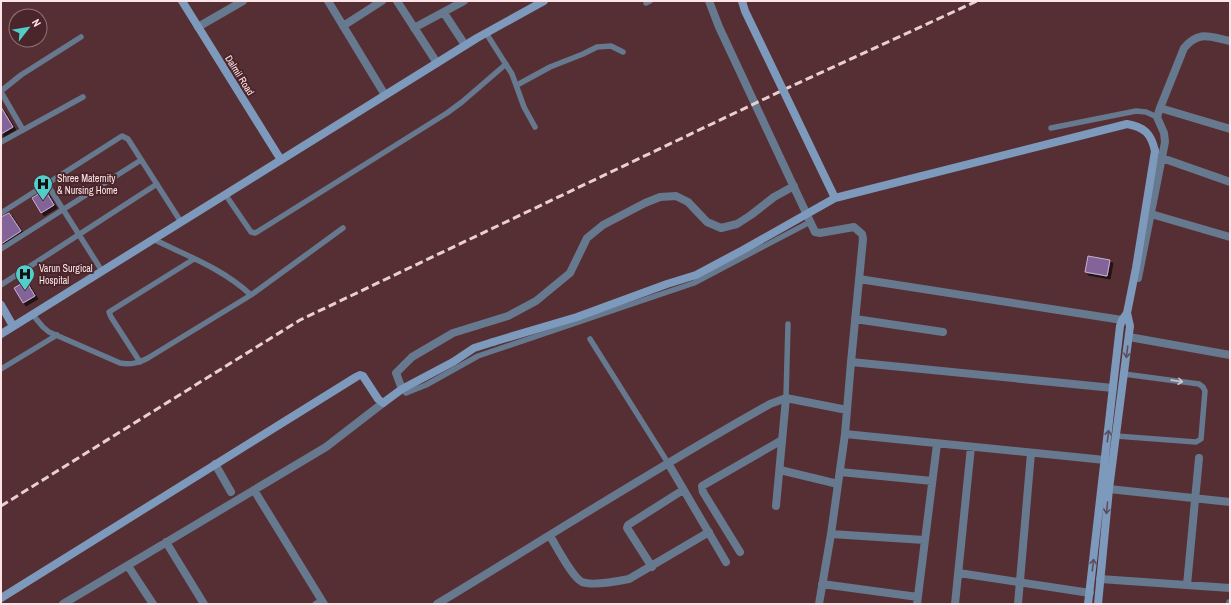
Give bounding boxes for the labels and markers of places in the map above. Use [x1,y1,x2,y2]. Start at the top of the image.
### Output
place label: Shree Maternity & Nursing Home [57,172,118,197]
hospital icon: Shree Maternity & Nursing Home [32,173,54,201]
place label: Varun Surgical Hospital [39,262,93,287]
hospital icon: Varun Surgical Hospital [14,263,36,291]

